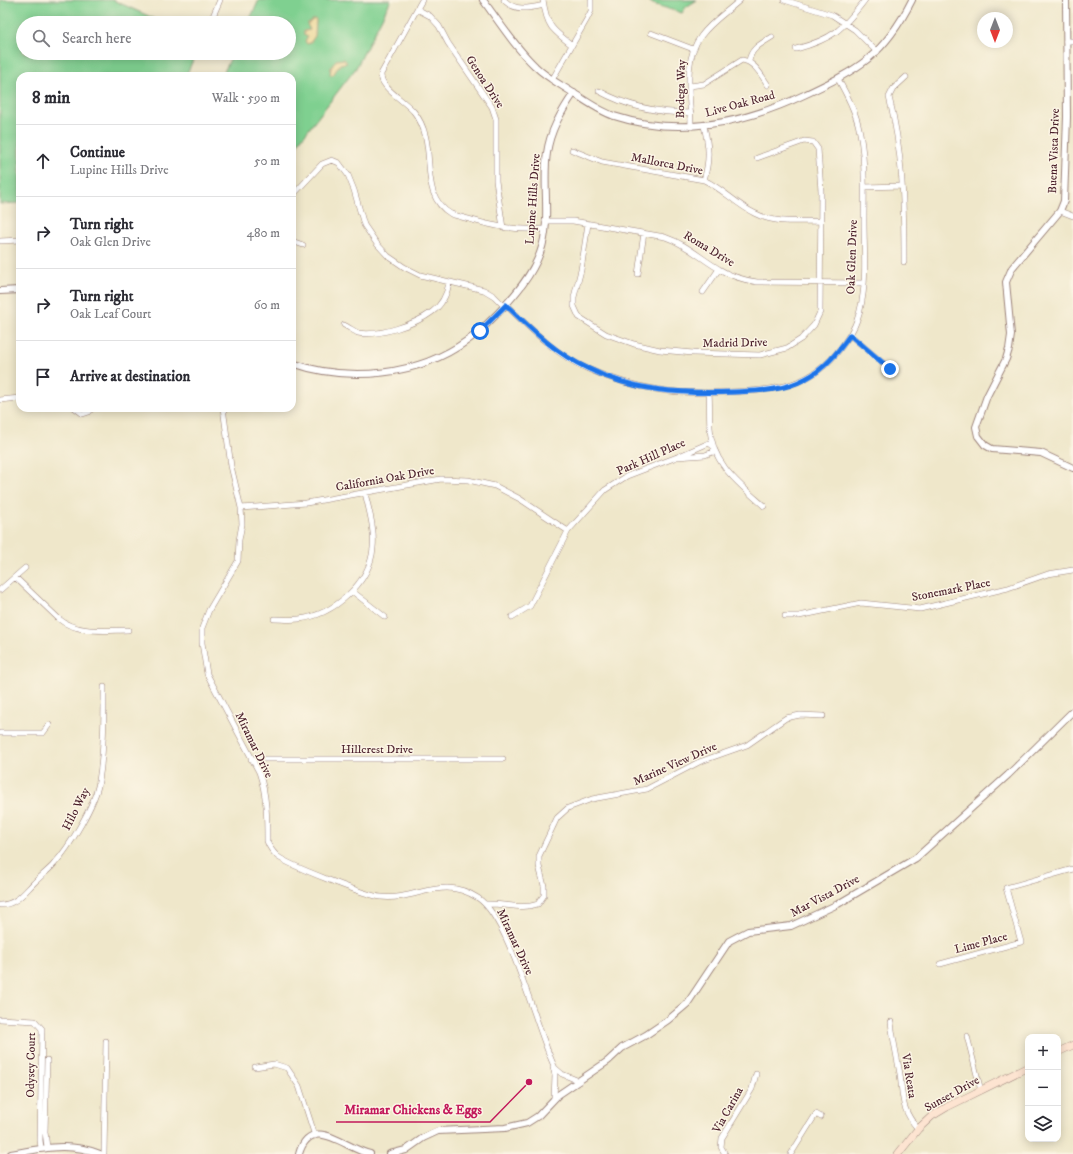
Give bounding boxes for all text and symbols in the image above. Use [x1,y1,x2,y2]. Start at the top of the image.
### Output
north arrow [977,12,1013,48]
search box [16,16,296,60]
icon: search [30,27,52,49]
text: Search here [62,29,131,48]
street label: Genoa Drive [462,53,508,111]
street label: Bodega Way [673,59,689,119]
text: 8 min [32,87,70,109]
street label: Live Oak Road [704,88,776,120]
text: Walk · 590 m [212,90,280,106]
street label: Buena Vista Drive [1045,108,1063,194]
text: Continue [70,143,125,162]
icon: ahead [32,150,54,172]
street label: Mallorca Drive [630,150,704,178]
text: 50 m [254,153,280,169]
street label: Lupine Hills Drive [522,153,544,245]
text: Lupine Hills Drive [70,162,169,178]
text: Turn right [70,215,133,234]
street label: Oak Glen Drive [843,219,861,295]
icon: right [32,222,54,244]
text: 480 m [246,225,280,241]
street label: Roma Drive [681,228,737,270]
text: Oak Glen Drive [70,234,151,250]
text: Turn right [70,287,133,306]
icon: right [32,294,54,316]
text: 60 m [254,297,280,313]
text: Oak Leaf Court [70,306,151,322]
route start [471,322,489,340]
street label: Madrid Drive [702,335,768,351]
route end [881,360,899,378]
icon: arrive [32,366,54,388]
text: Arrive at destination [70,367,190,386]
street label: Park Hill Place [614,435,688,479]
street label: California Oak Drive [335,463,435,495]
street label: Stonemark Place [910,575,992,605]
street label: Miramar Drive [232,710,276,780]
street label: Marine View Drive [631,739,719,789]
street label: Hillcrest Drive [341,742,413,757]
street label: Hilo Way [59,785,93,833]
street label: Mar Vista Drive [788,872,862,920]
street label: Miramar Drive [493,906,537,978]
street label: Lime Place [953,929,1009,957]
street label: Odysey Court [23,1032,39,1098]
map controls [1025,1034,1061,1142]
button: + [1025,1034,1061,1070]
street label: Via Reata [898,1052,920,1100]
button: − [1025,1070,1061,1106]
street label: Sunset Drive [922,1073,982,1115]
street label: Via Carina [709,1084,747,1136]
callout: Miramar Chickens & Eggs [336,1097,490,1122]
text: Miramar Chickens & Eggs [344,1102,482,1119]
button: layers [1025,1106,1061,1142]

